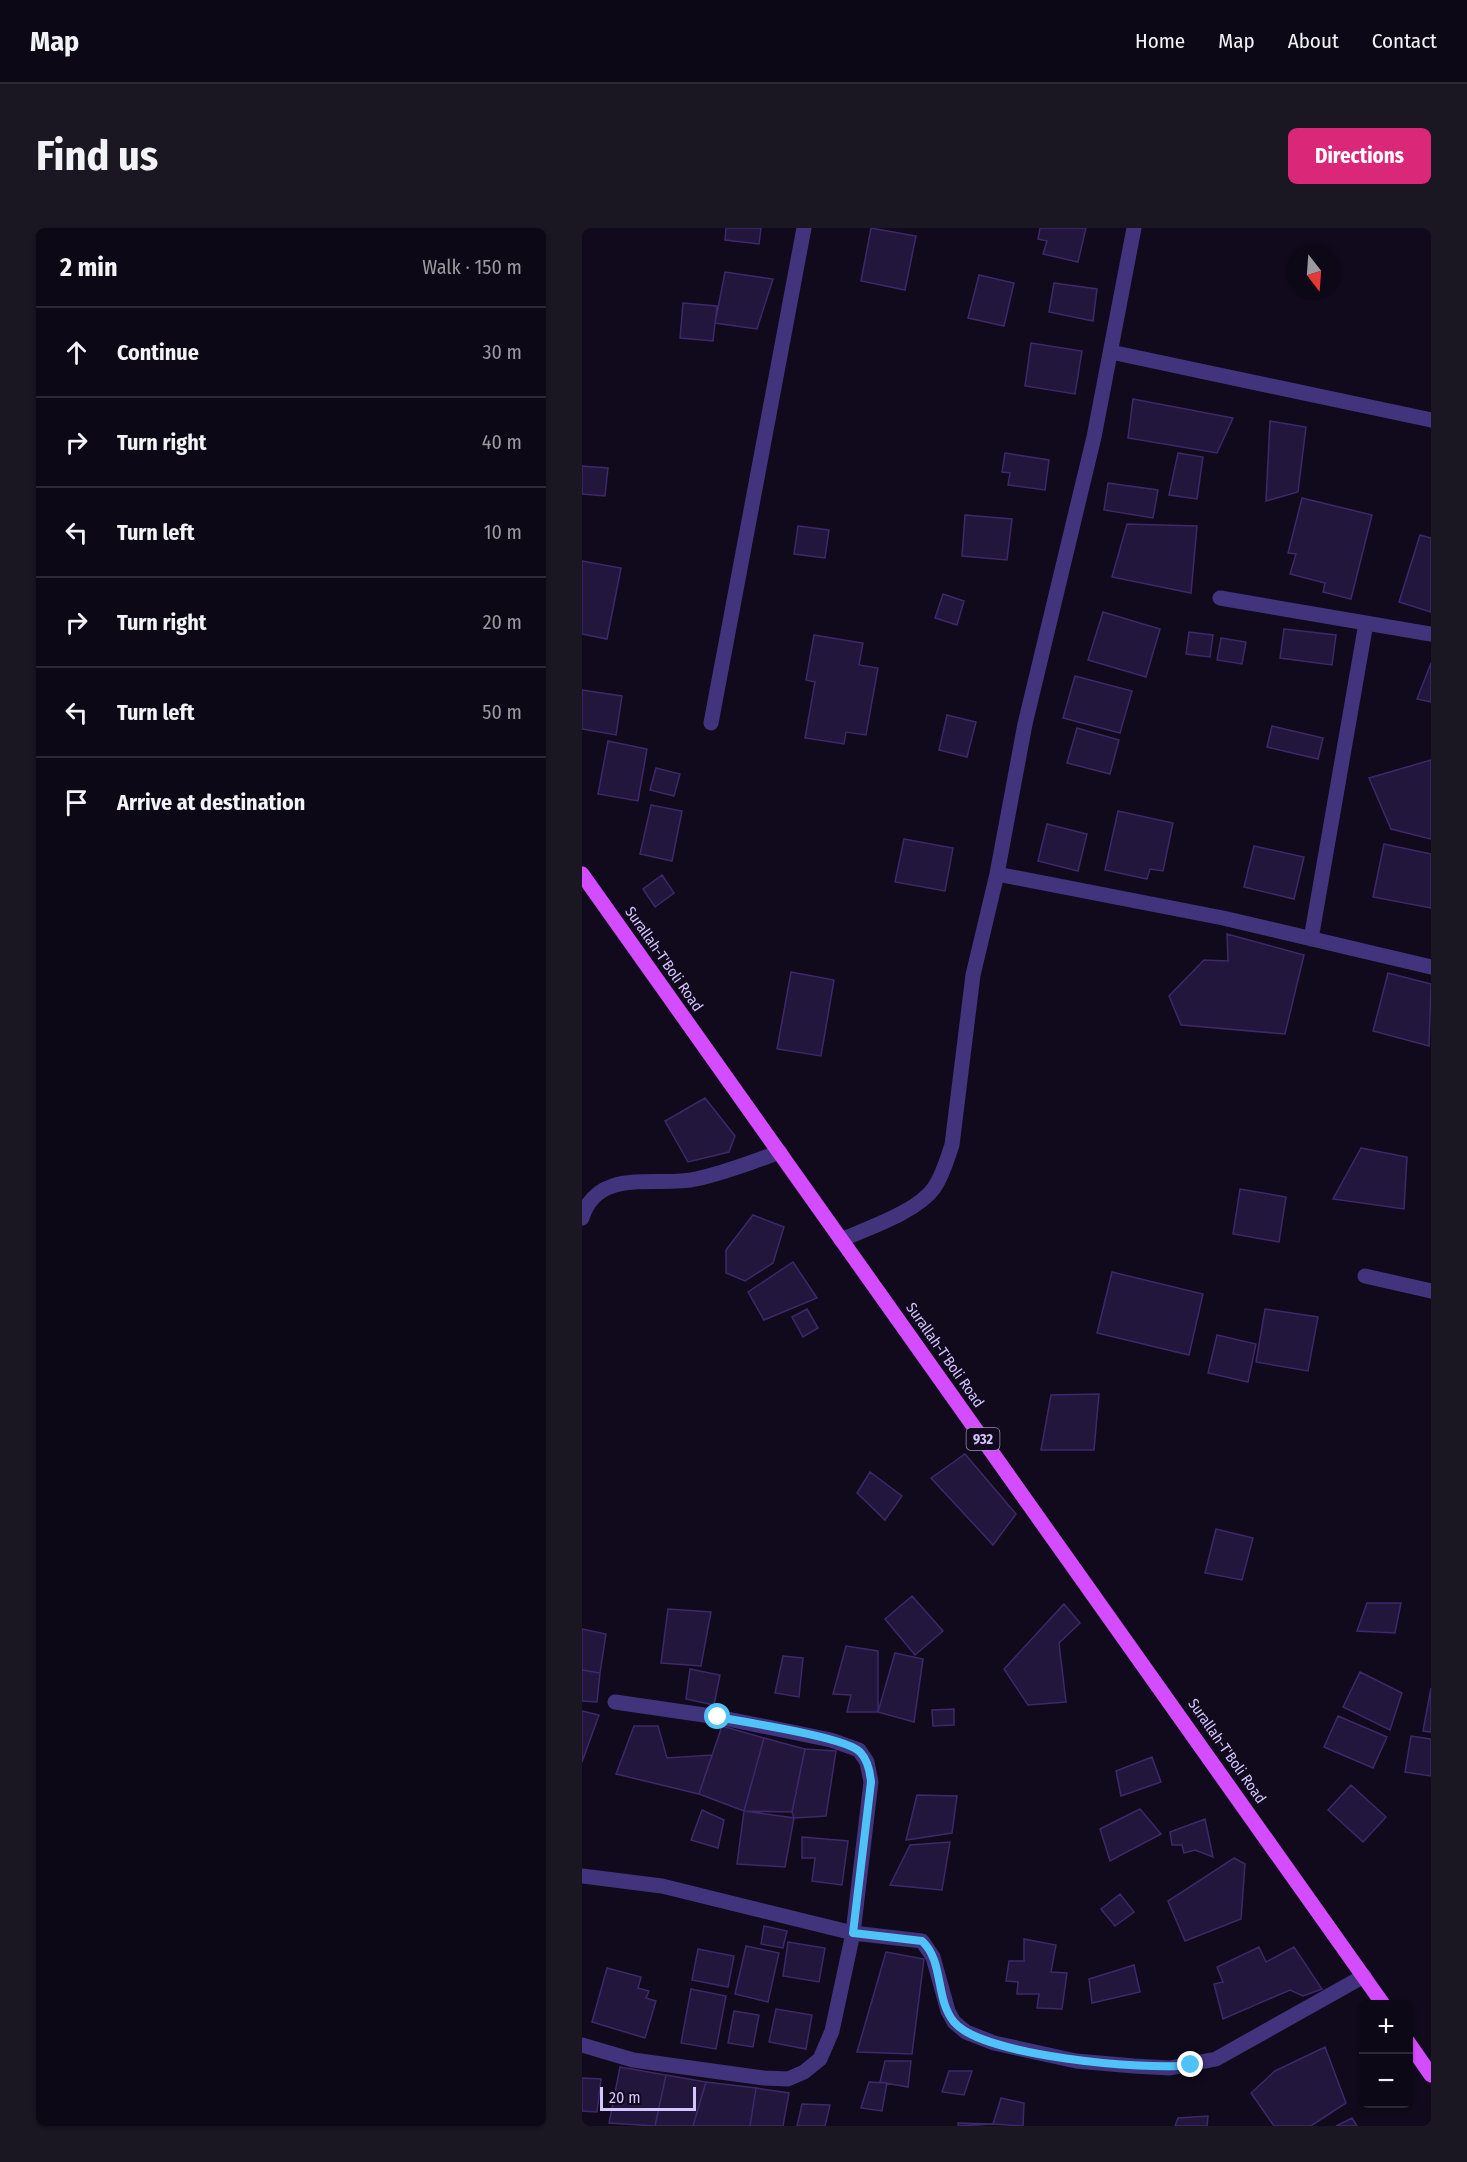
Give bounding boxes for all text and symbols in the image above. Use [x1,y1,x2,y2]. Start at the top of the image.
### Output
text: Map [30,25,79,58]
text: Home [1135,28,1185,54]
text: Map [1218,28,1255,54]
text: About [1288,28,1339,54]
text: Contact [1372,28,1437,54]
button: Directions [1288,128,1431,184]
text: Find us [36,131,158,181]
north arrow [1287,246,1341,300]
text: 2 min [60,252,118,283]
text: Walk · 150 m [422,255,522,279]
icon: ahead [60,336,93,369]
text: Continue [117,339,199,366]
text: 30 m [482,340,522,364]
icon: right [60,426,93,459]
text: Turn right [117,429,206,456]
text: 40 m [482,430,522,454]
icon: left [60,516,93,549]
text: Turn left [117,519,195,546]
text: 10 m [484,520,522,544]
icon: right [60,606,93,639]
text: Turn right [117,609,206,636]
text: 20 m [483,610,522,634]
icon: left [60,696,93,729]
text: Turn left [117,699,195,726]
text: 50 m [482,700,522,724]
icon: arrive [60,786,93,819]
text: Arrive at destination [117,789,305,816]
street label: Surallah-T'Boli Road [621,903,707,1015]
street label: Surallah-T'Boli Road [902,1299,988,1411]
road number: 932 [966,1428,1000,1450]
street label: Surallah-T'Boli Road [1184,1695,1270,1807]
route start [704,1703,730,1729]
map controls [1359,2000,1413,2108]
button: + [1359,2000,1413,2054]
route end [1177,2051,1203,2077]
button: − [1359,2054,1413,2108]
scale bar [600,2084,696,2112]
text: 20 m [609,2088,640,2107]

